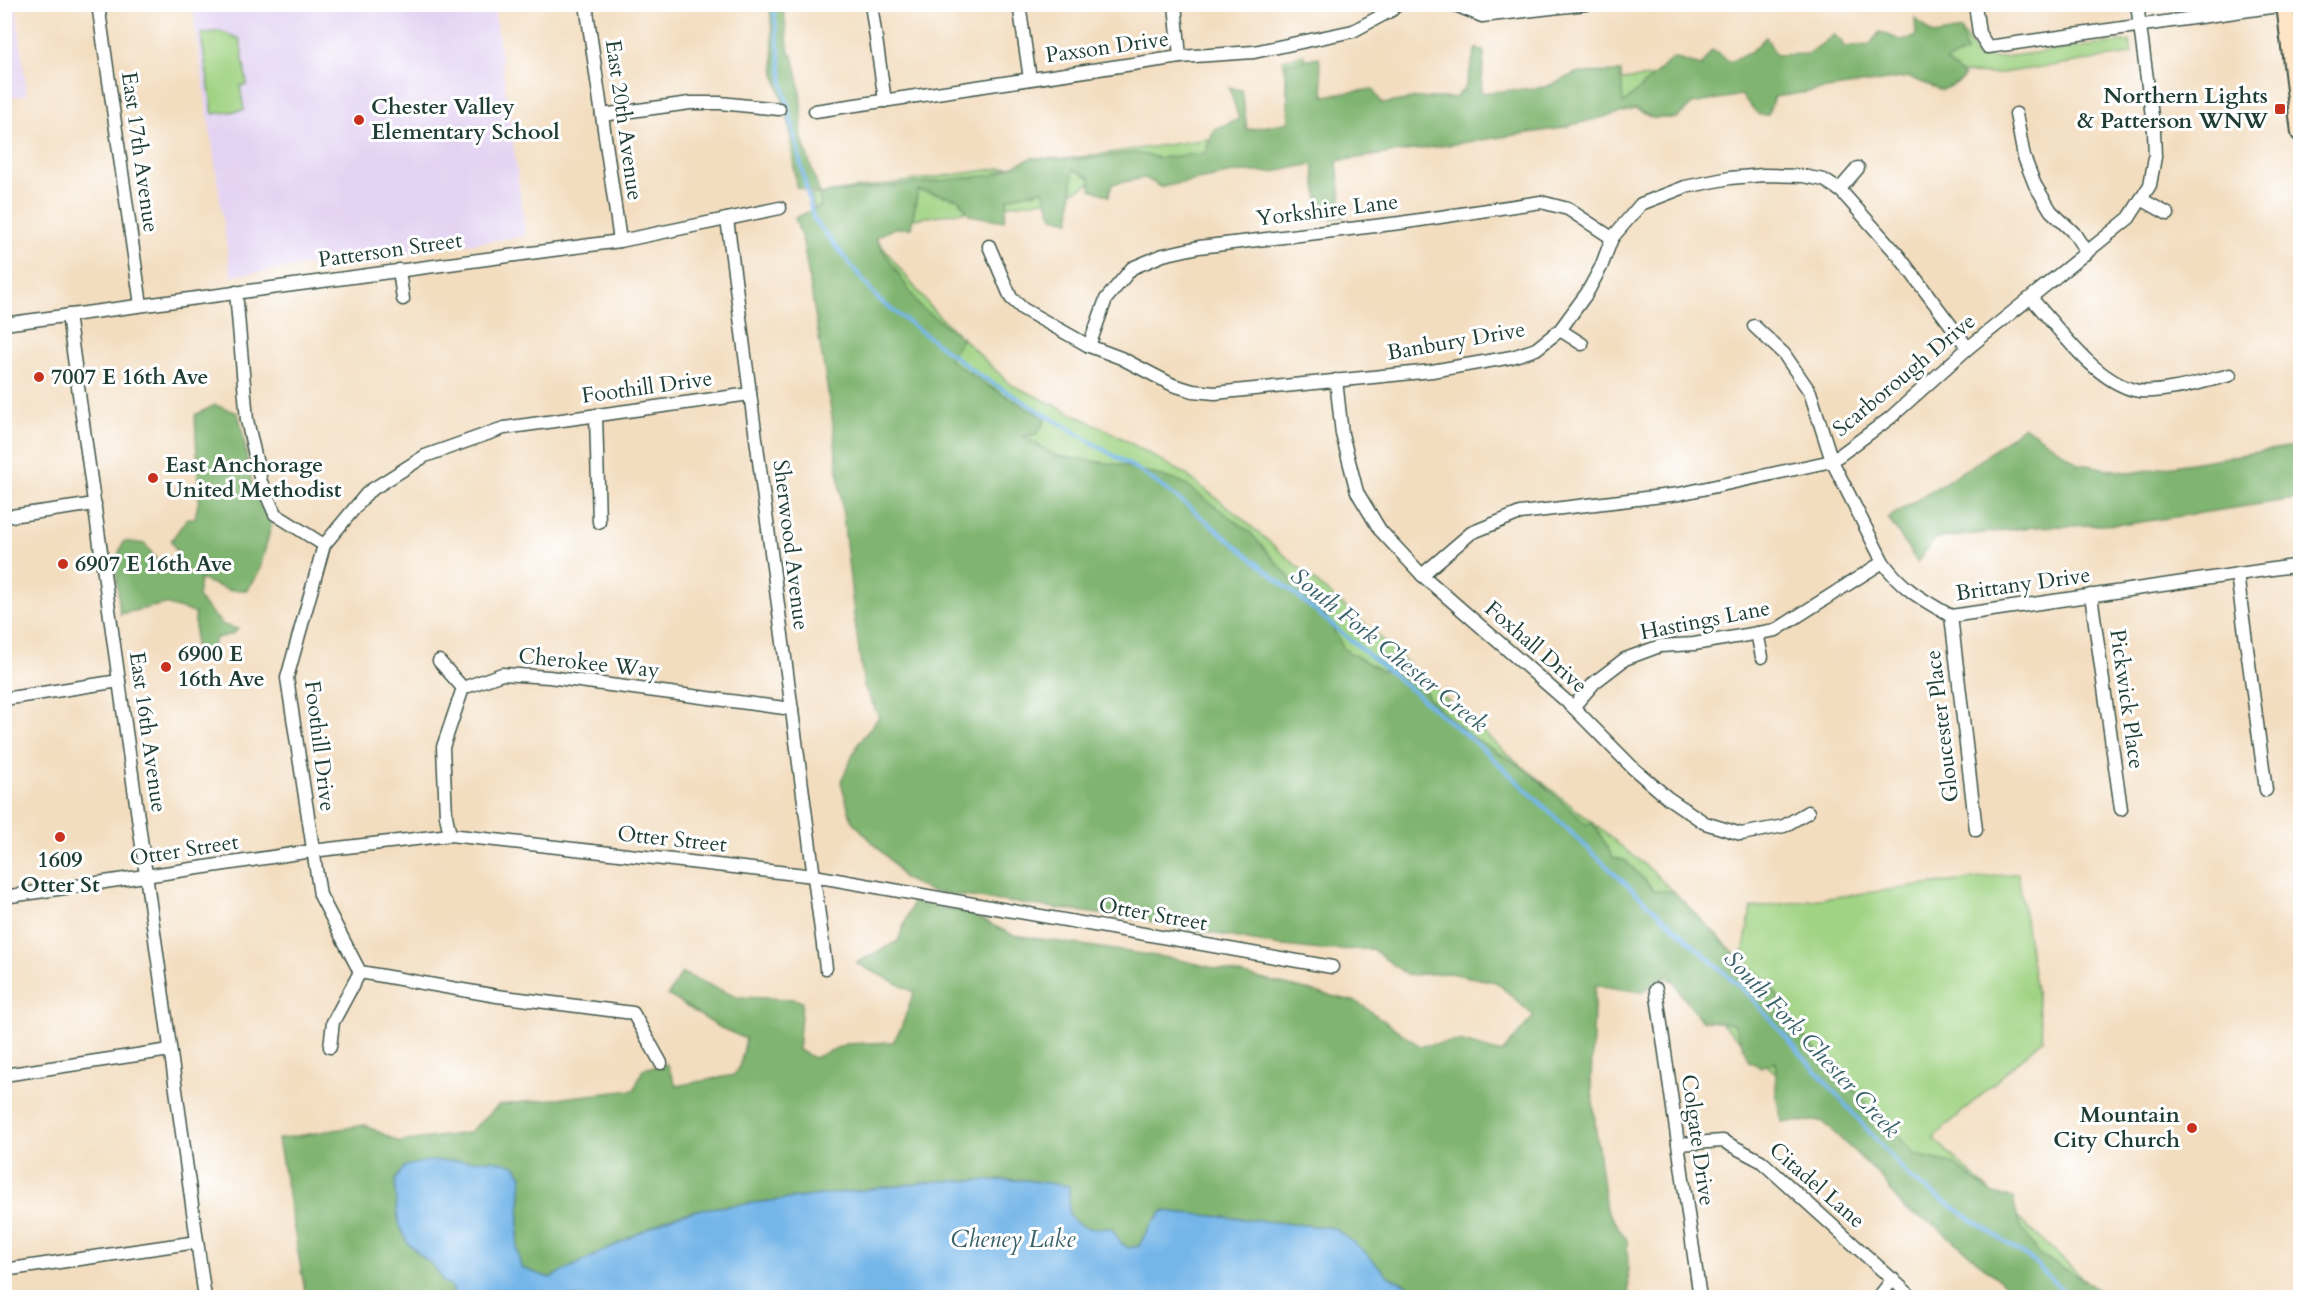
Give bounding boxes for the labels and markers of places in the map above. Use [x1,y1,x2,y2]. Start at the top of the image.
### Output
place label: Northern Lights & Patterson WNW [2077,81,2269,136]
place label: Chester Valley Elementary School [371,92,560,147]
marker: Northern Lights & Patterson WNW [2273,102,2287,116]
marker: Chester Valley Elementary School [352,113,366,127]
place label: 7007 E 16th Ave [51,362,208,392]
marker: 7007 E 16th Ave [32,370,46,384]
place label: East Anchorage United Methodist [165,450,342,505]
marker: East Anchorage United Methodist [146,471,160,485]
place label: 6907 E 16th Ave [75,549,232,579]
marker: 6907 E 16th Ave [56,557,70,571]
place label: 6900 E 16th Ave [178,639,265,694]
marker: 6900 E 16th Ave [159,660,173,674]
marker: 1609 Otter St [53,830,67,844]
place label: 1609 Otter St [20,845,100,900]
place label: Mountain City Church [2053,1100,2180,1155]
marker: Mountain City Church [2185,1121,2199,1135]

